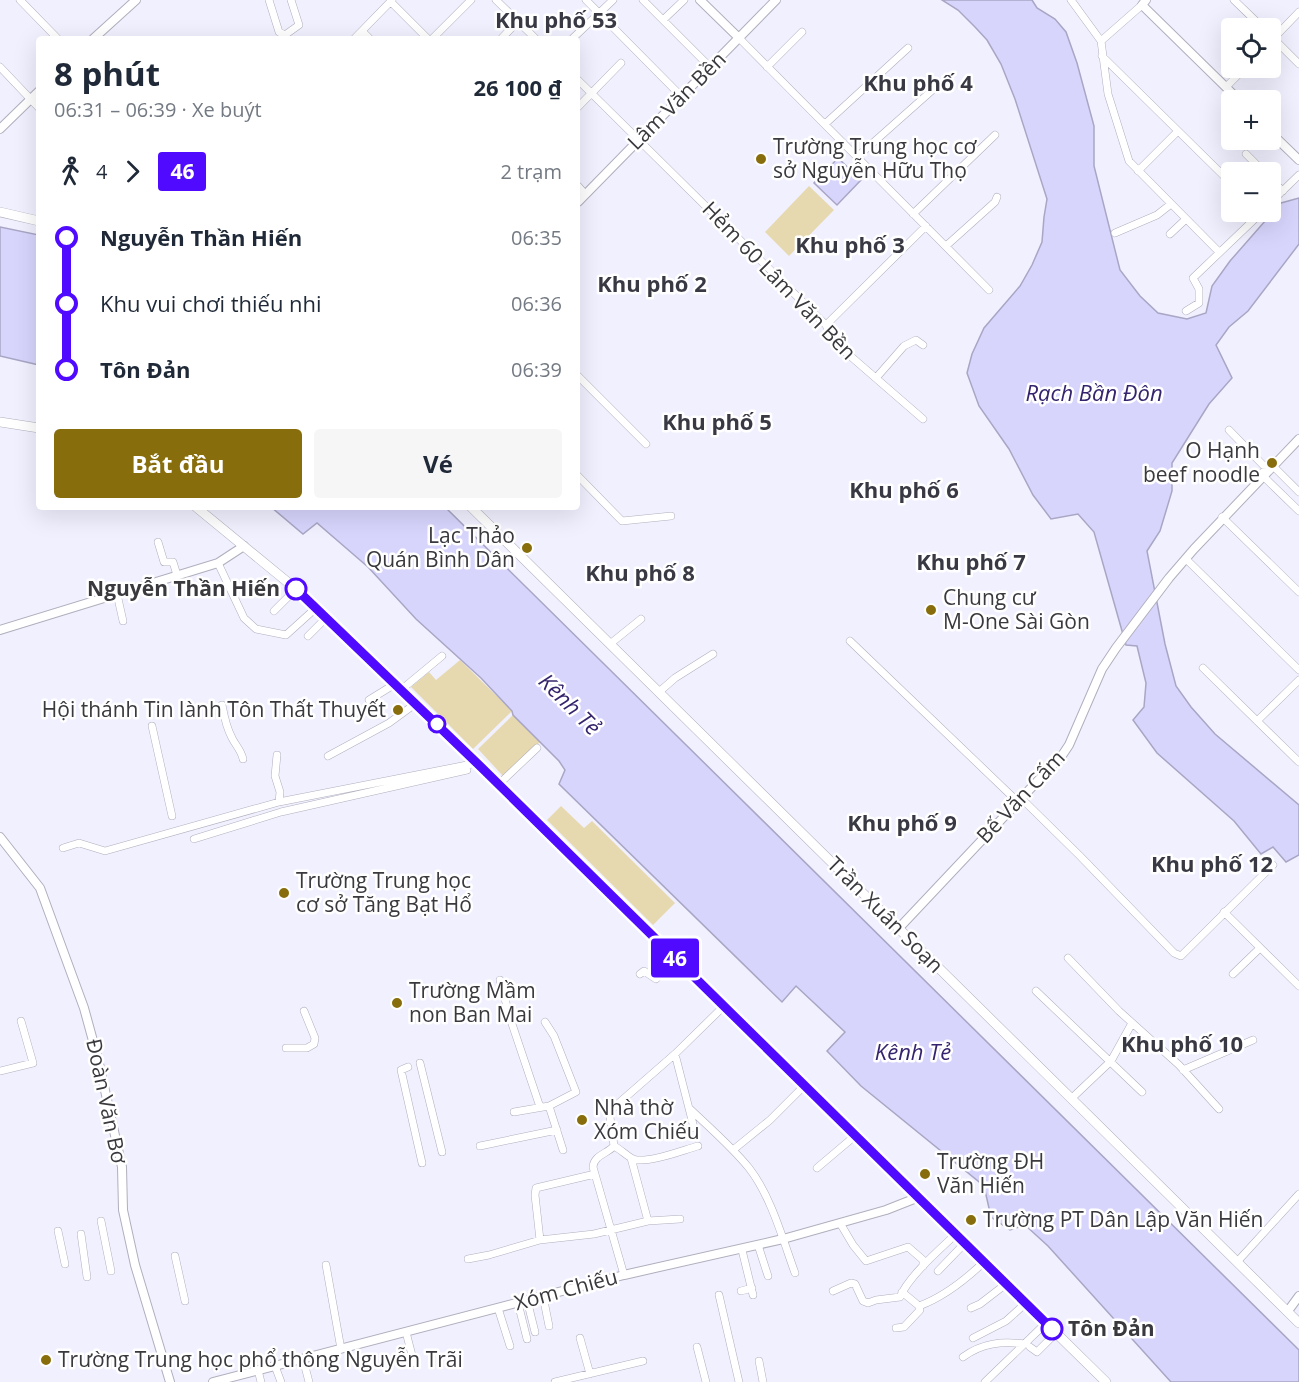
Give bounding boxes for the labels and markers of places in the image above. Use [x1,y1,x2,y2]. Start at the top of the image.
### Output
place label: Trường Trung học cơ sở Nguyễn Hữu Thọ [773,132,977,184]
marker: Trường Trung học cơ sở Nguyễn Hữu Thọ [754,152,768,166]
place label: O Hạnh beef noodle [1143,436,1260,488]
marker: O Hạnh beef noodle [1265,456,1279,470]
place label: Lạc Thảo Quán Bình Dân [366,521,515,573]
marker: Lạc Thảo Quán Bình Dân [520,541,534,555]
place label: Nguyễn Thần Hiến [87,574,280,602]
marker: Nguyễn Thần Hiến [285,578,307,600]
place label: Chung cư M-One Sài Gòn [943,583,1090,635]
marker: Chung cư M-One Sài Gòn [924,603,938,617]
place label: Hội thánh Tin lành Tôn Thất Thuyết [42,695,386,723]
marker: Hội thánh Tin lành Tôn Thất Thuyết [391,703,405,717]
unlabelled marker [428,715,446,733]
place label: Trường Trung học cơ sở Tăng Bạt Hổ [296,866,472,918]
marker: Trường Trung học cơ sở Tăng Bạt Hổ [277,886,291,900]
place label: Trường Mầm non Ban Mai [409,976,536,1028]
marker: Trường Mầm non Ban Mai [390,996,404,1010]
place label: Nhà thờ Xóm Chiếu [594,1093,700,1145]
marker: Nhà thờ Xóm Chiếu [575,1113,589,1127]
place label: Trường ĐH Văn Hiến [937,1147,1044,1199]
marker: Trường ĐH Văn Hiến [918,1167,932,1181]
place label: Trường PT Dân Lập Văn Hiến [983,1205,1263,1233]
marker: Trường PT Dân Lập Văn Hiến [964,1213,978,1227]
place label: Tôn Đản [1068,1314,1154,1342]
marker: Tôn Đản [1041,1318,1063,1340]
place label: Trường Trung học phổ thông Nguyễn Trãi [58,1345,463,1373]
marker: Trường Trung học phổ thông Nguyễn Trãi [39,1353,53,1367]

